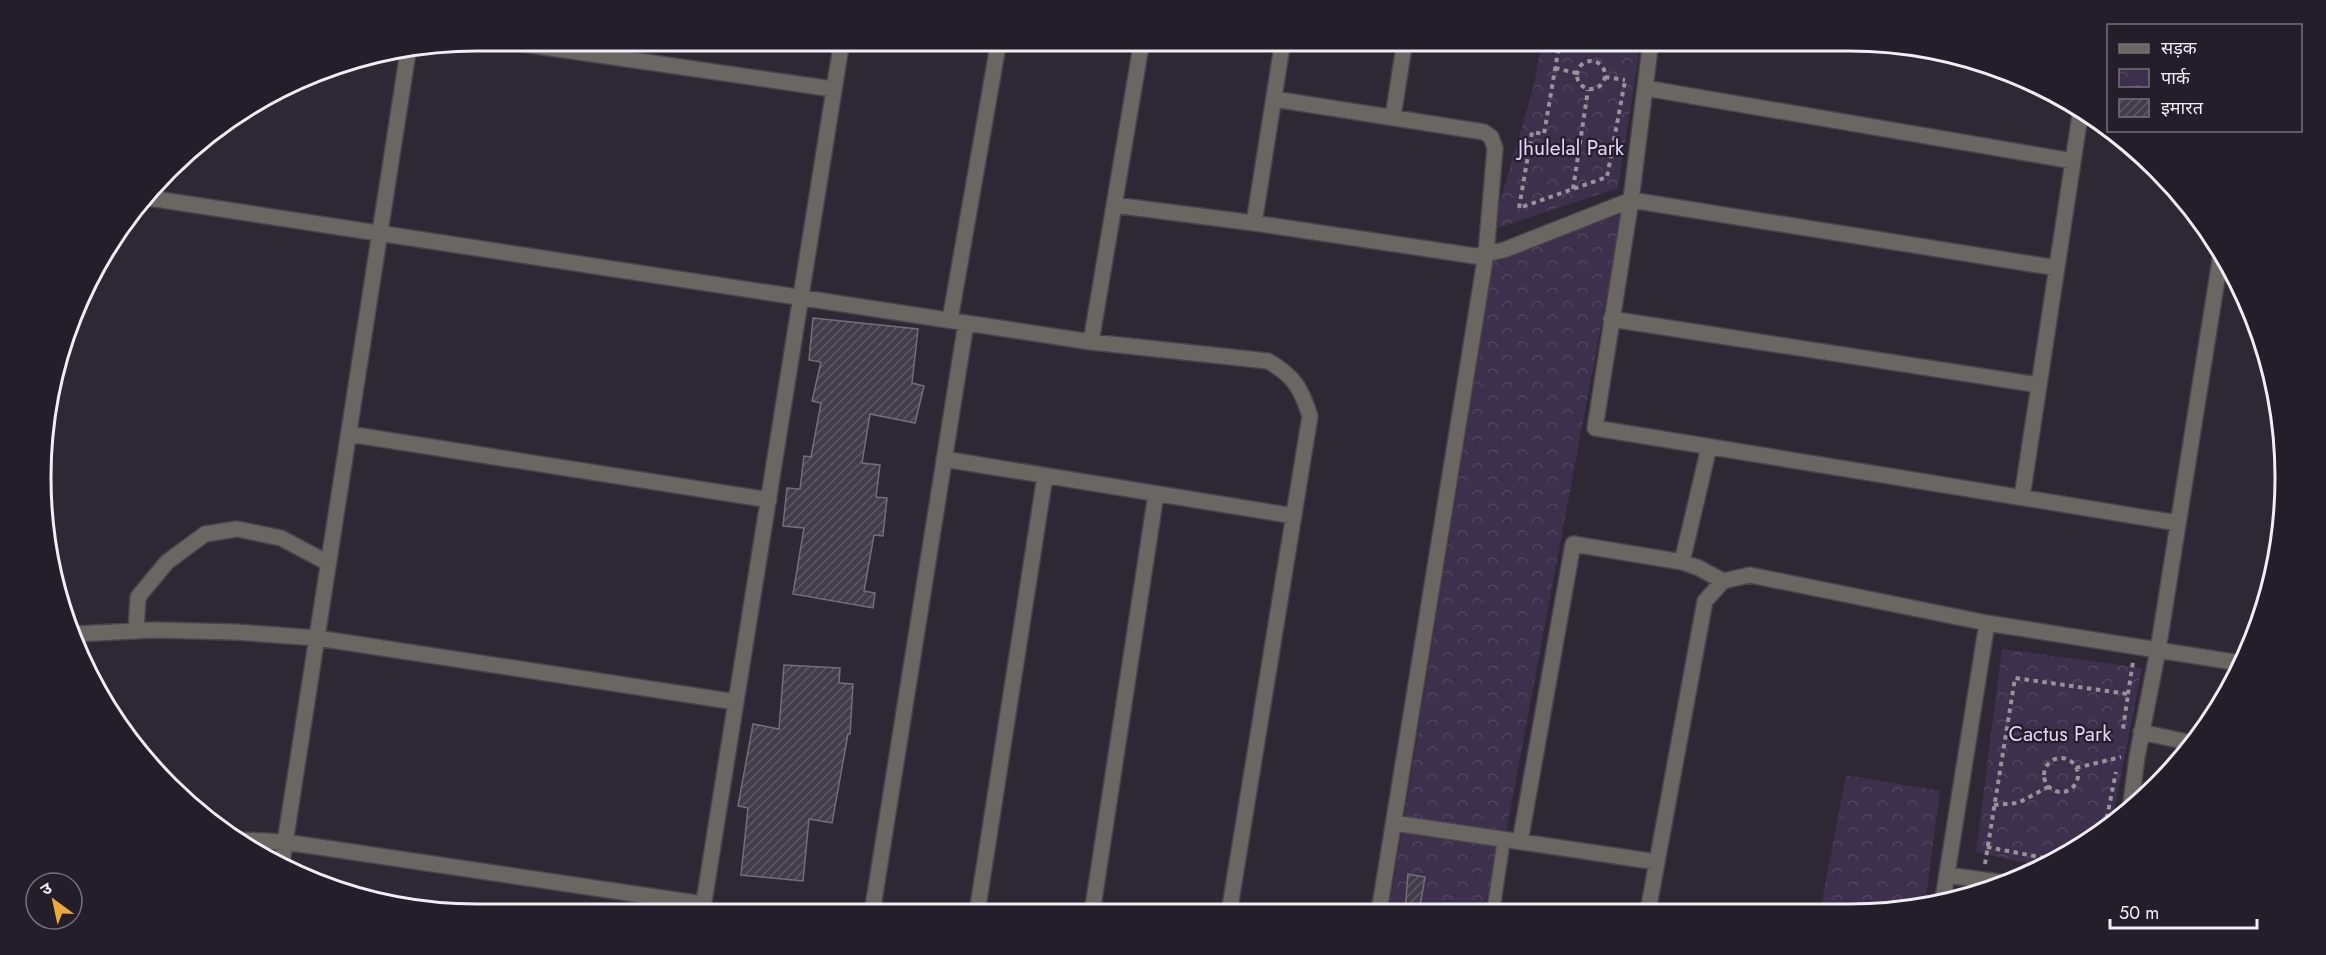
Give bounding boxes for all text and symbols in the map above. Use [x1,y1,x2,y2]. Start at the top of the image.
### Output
legend [2107,24,2302,132]
text: सड़क [2161,35,2198,61]
text: पार्क [2161,65,2191,91]
text: इमारत [2161,95,2204,121]
park label: Jhulelal Park [1515,133,1625,163]
park label: Cactus Park [2009,719,2112,749]
north arrow [24,871,84,931]
text: उ [36,876,57,901]
scale bar [2110,892,2257,930]
text: 50 m [2119,900,2159,926]

